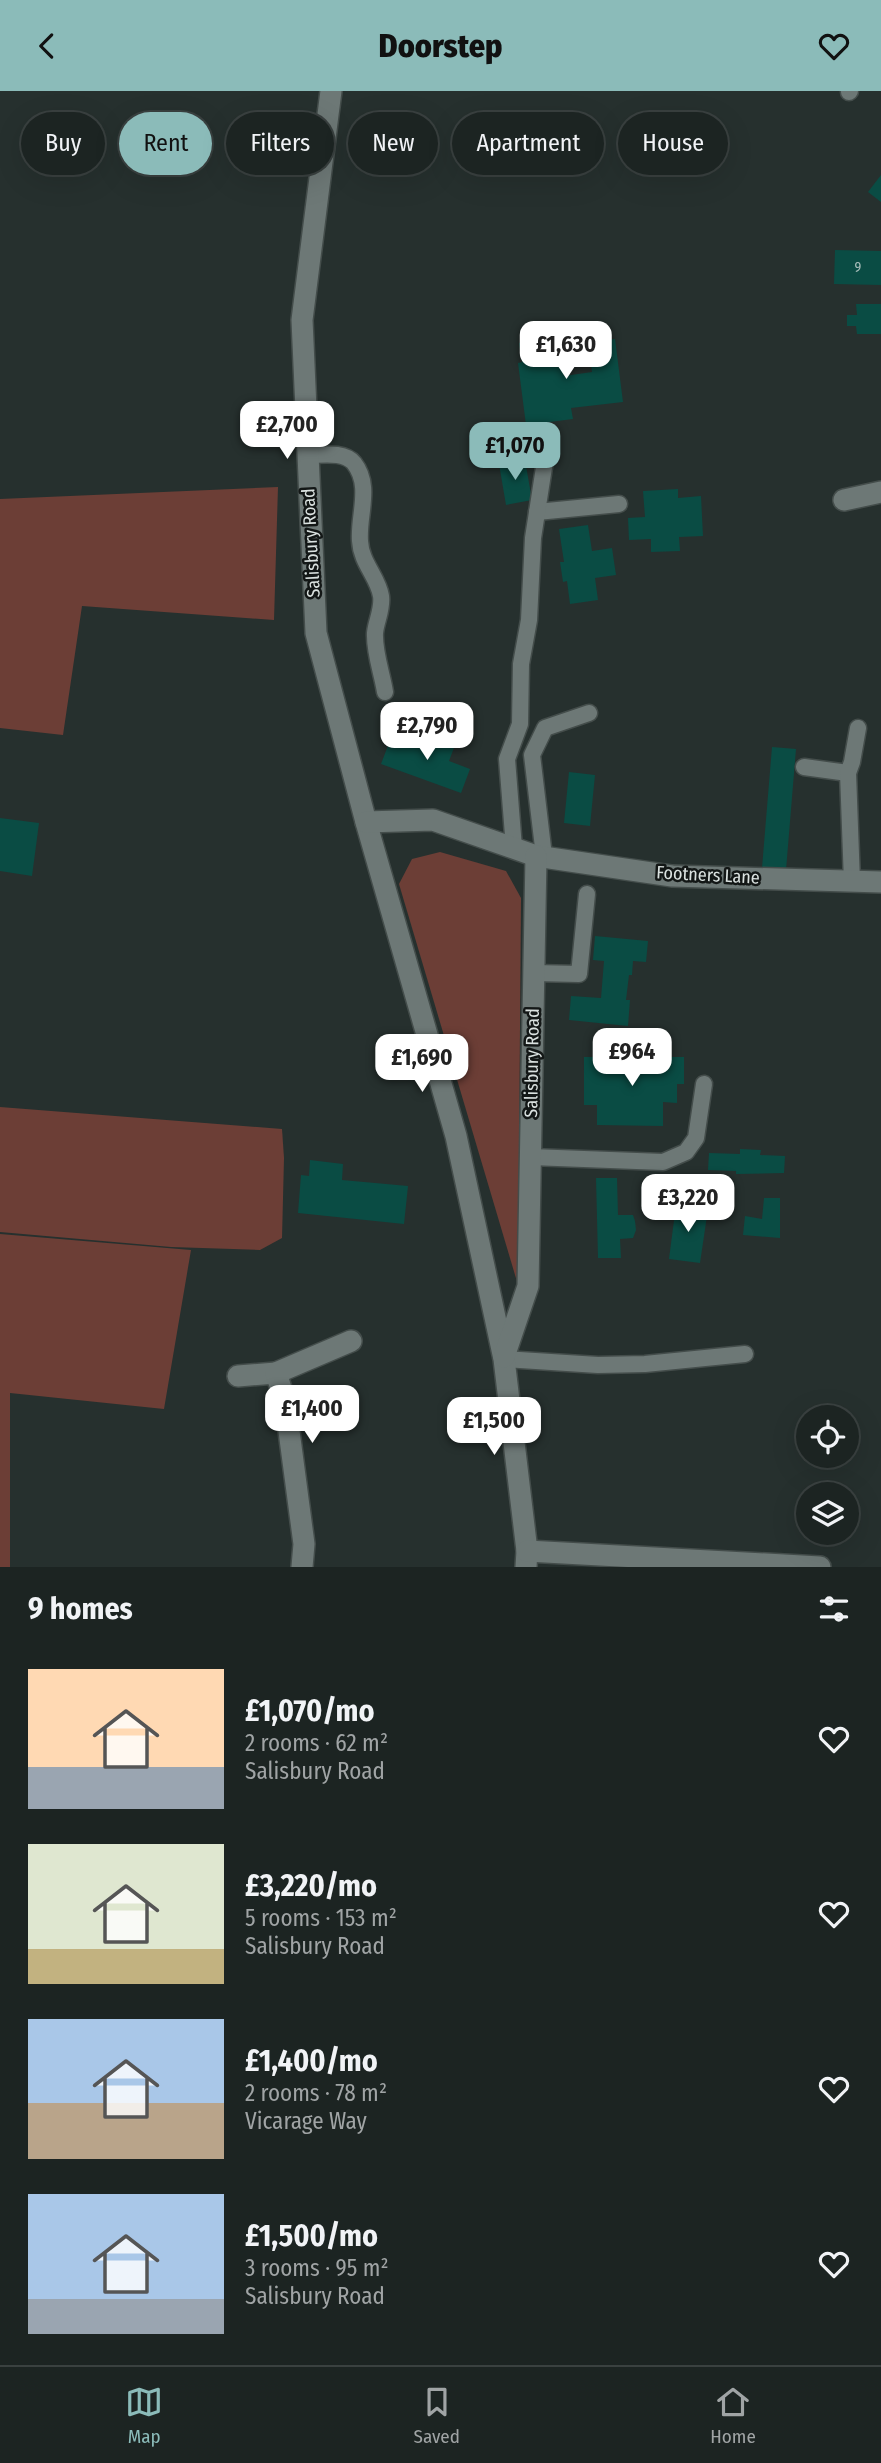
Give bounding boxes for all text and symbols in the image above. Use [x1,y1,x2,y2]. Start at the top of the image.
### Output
icon: back [28,27,66,65]
text: Doorstep [379,27,502,65]
icon: heart [815,27,853,65]
chip: Buy [21,112,105,175]
chip: Rent [119,112,212,175]
chip: Filters [226,112,334,175]
chip: New [348,112,438,175]
chip: Apartment [452,112,604,175]
chip: House [618,112,728,175]
house number: 9 [855,259,862,276]
pin: £1,630 [509,321,623,381]
text: £1,630 [536,330,596,358]
pin: £2,700 [230,401,344,461]
text: £2,700 [256,410,318,438]
pin: £1,070 [458,423,572,482]
text: £1,070 [485,431,545,459]
street label: Salisbury Road [297,488,325,598]
pin: £2,790 [370,703,484,762]
text: £2,790 [396,711,458,739]
street label: Footners Lane [656,861,760,889]
street label: Salisbury Road [520,1008,544,1118]
pin: £964 [591,1028,673,1088]
pin: £1,690 [365,1035,479,1094]
text: £964 [609,1037,655,1065]
text: £1,690 [391,1043,453,1071]
pin: £3,220 [631,1175,745,1234]
text: £3,220 [657,1183,719,1211]
pin: £1,400 [255,1385,369,1445]
text: £1,400 [281,1394,343,1422]
pin: £1,500 [437,1397,551,1457]
map controls [796,1405,859,1545]
button: locate [796,1405,859,1468]
text: £1,500 [463,1406,525,1434]
button: layers [796,1482,859,1545]
icon: filters [815,1590,853,1628]
text: 9 homes [28,1591,133,1627]
text: £1,070/mo [245,1693,375,1729]
icon: home [84,1697,168,1781]
icon: heart [815,1720,853,1758]
text: 2 rooms · 62 m² [245,1729,388,1757]
text: Salisbury Road [245,1757,385,1785]
text: £3,220/mo [245,1868,377,1904]
icon: home [84,1872,168,1956]
icon: heart [815,1895,853,1933]
text: 5 rooms · 153 m² [245,1904,397,1932]
text: Salisbury Road [245,1932,385,1960]
text: £1,400/mo [245,2043,378,2079]
icon: home [84,2047,168,2131]
icon: heart [815,2070,853,2108]
text: 2 rooms · 78 m² [245,2079,387,2107]
text: Vicarage Way [245,2107,367,2135]
text: £1,500/mo [245,2218,378,2254]
icon: home [84,2222,168,2306]
icon: heart [815,2245,853,2283]
text: 3 rooms · 95 m² [245,2254,389,2282]
text: Salisbury Road [245,2282,385,2310]
tab: Map [125,2383,163,2448]
tab: Saved [414,2383,460,2448]
tab: Home [710,2383,756,2448]

